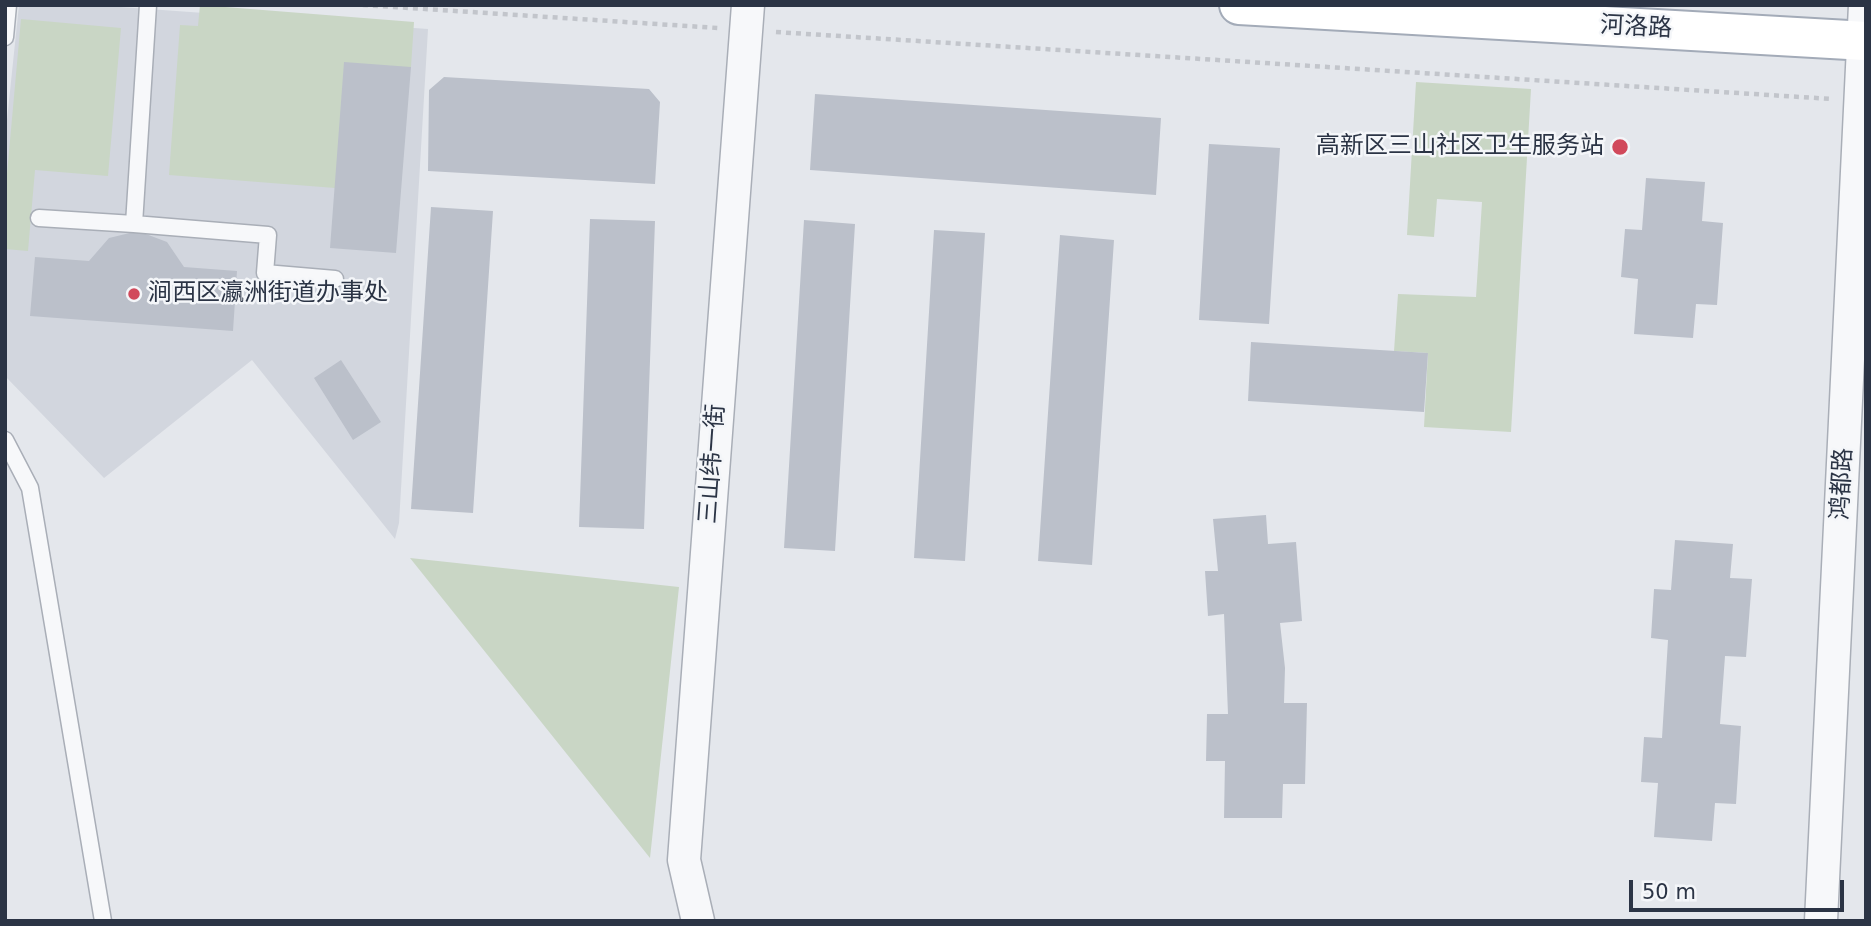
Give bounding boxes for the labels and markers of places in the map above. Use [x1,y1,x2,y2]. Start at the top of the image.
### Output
place label: 高新区三山社区卫生服务站 [1316,133,1604,161]
marker: 高新区三山社区卫生服务站 [1610,137,1630,157]
place label: 涧西区瀛洲街道办事处 [148,280,388,308]
marker: 涧西区瀛洲街道办事处 [126,286,142,302]

